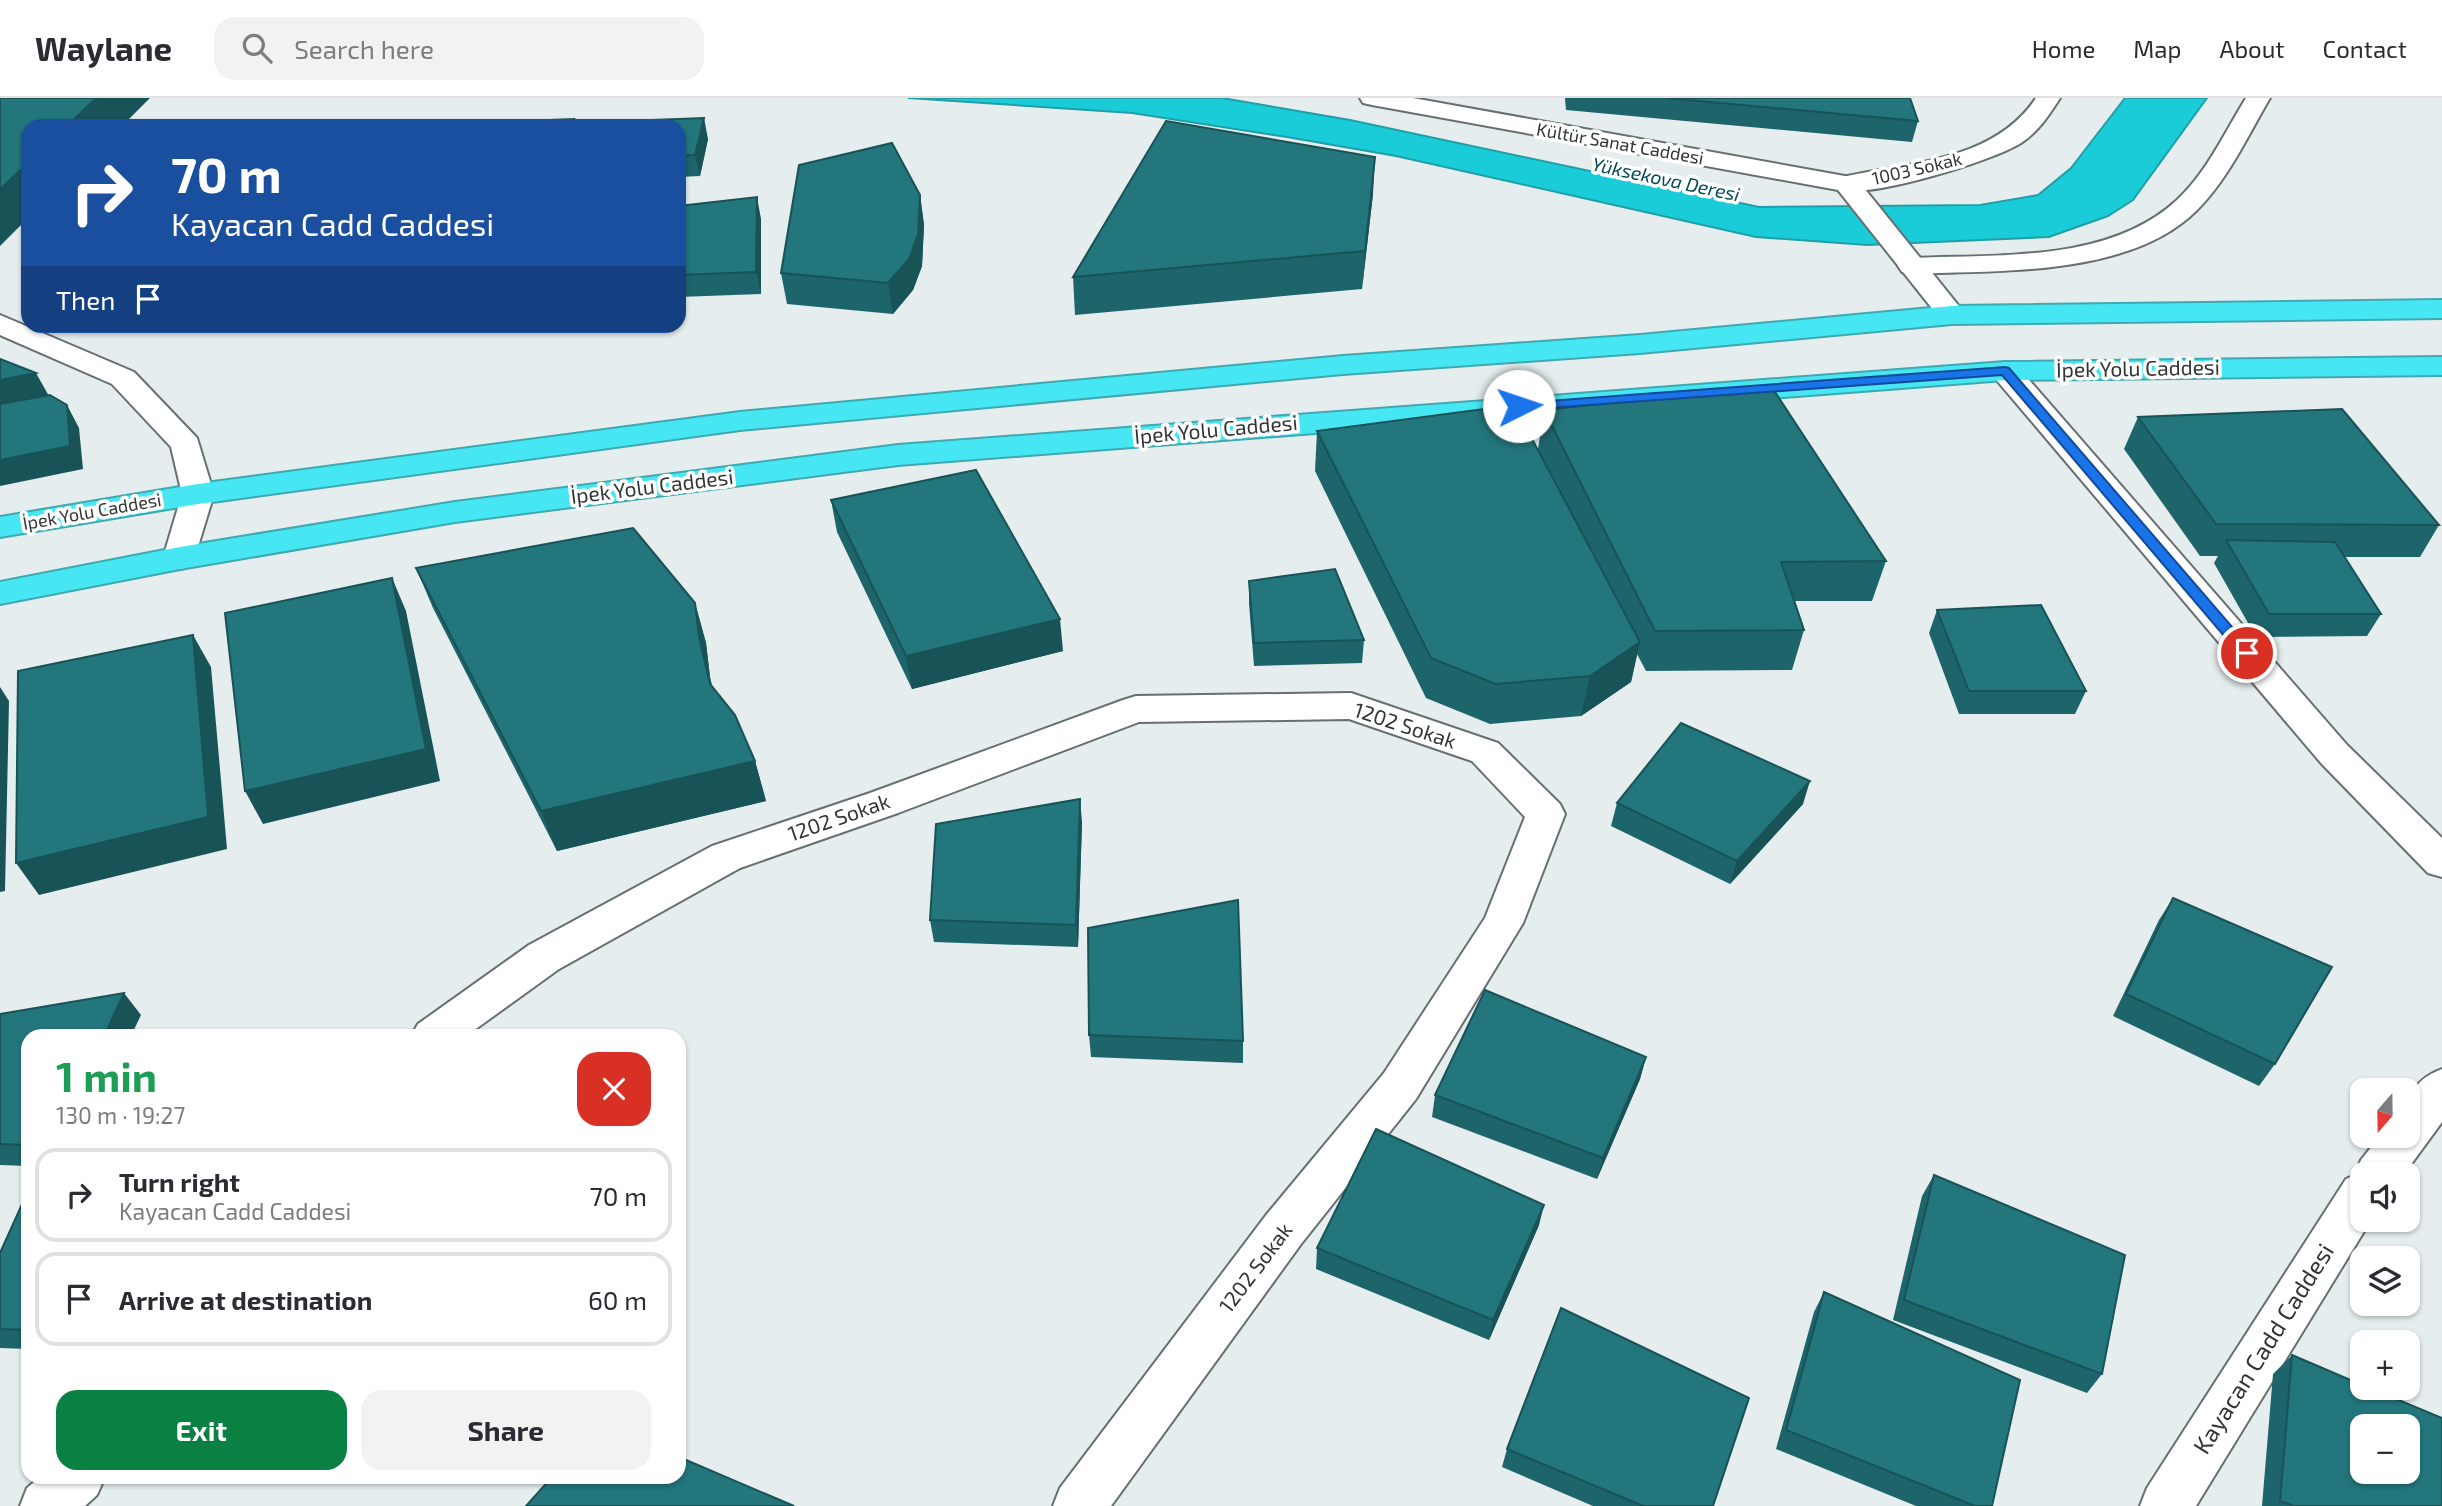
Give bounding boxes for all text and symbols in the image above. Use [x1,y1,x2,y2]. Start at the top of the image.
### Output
search box [214,17,704,80]
text: Waylane [35,28,172,68]
icon: search [238,29,276,67]
text: Search here [294,33,434,64]
text: Home [2032,34,2095,63]
text: Map [2133,34,2181,63]
text: About [2219,34,2285,63]
text: Contact [2323,34,2407,63]
street label: Kültür Sanat Caddesi [1535,117,1705,169]
text: 70 m [171,144,282,203]
icon: right [56,147,147,238]
street label: 1003 Sokak [1870,147,1964,189]
water label: Yüksekova Deresi [1590,152,1742,205]
text: Kayacan Cadd Caddesi [171,204,494,242]
icon: arrive [129,280,167,318]
text: Then [56,284,115,315]
street label: İpek Yolu Caddesi [2056,354,2220,381]
position arrow [1482,369,1556,443]
street label: İpek Yolu Caddesi [1133,409,1298,448]
street label: İpek Yolu Caddesi [569,463,735,508]
street label: İpek Yolu Caddesi [21,488,163,534]
pin [2217,623,2277,683]
icon: arrive [2228,634,2266,672]
street label: 1202 Sokak [1351,696,1460,753]
street label: 1202 Sokak [784,787,893,846]
text: 1 min [56,1050,157,1100]
button: close [577,1052,651,1126]
north arrow [2350,1078,2420,1148]
map controls [2350,1078,2420,1484]
text: 130 m · 19:27 [56,1101,185,1129]
button: sound [2350,1162,2420,1232]
text: Turn right [119,1166,240,1197]
icon: right [60,1176,98,1214]
text: 70 m [589,1180,647,1211]
text: Kayacan Cadd Caddesi [119,1197,351,1225]
street label: 1202 Sokak [1213,1217,1297,1317]
street label: Kayacan Cadd Caddesi [2186,1238,2339,1459]
button: layers [2350,1246,2420,1316]
icon: arrive [60,1280,98,1318]
text: Arrive at destination [119,1284,372,1315]
text: 60 m [588,1284,647,1315]
button: + [2350,1330,2420,1400]
button: Exit [56,1390,347,1470]
button: Share [361,1390,651,1470]
button: − [2350,1414,2420,1484]

